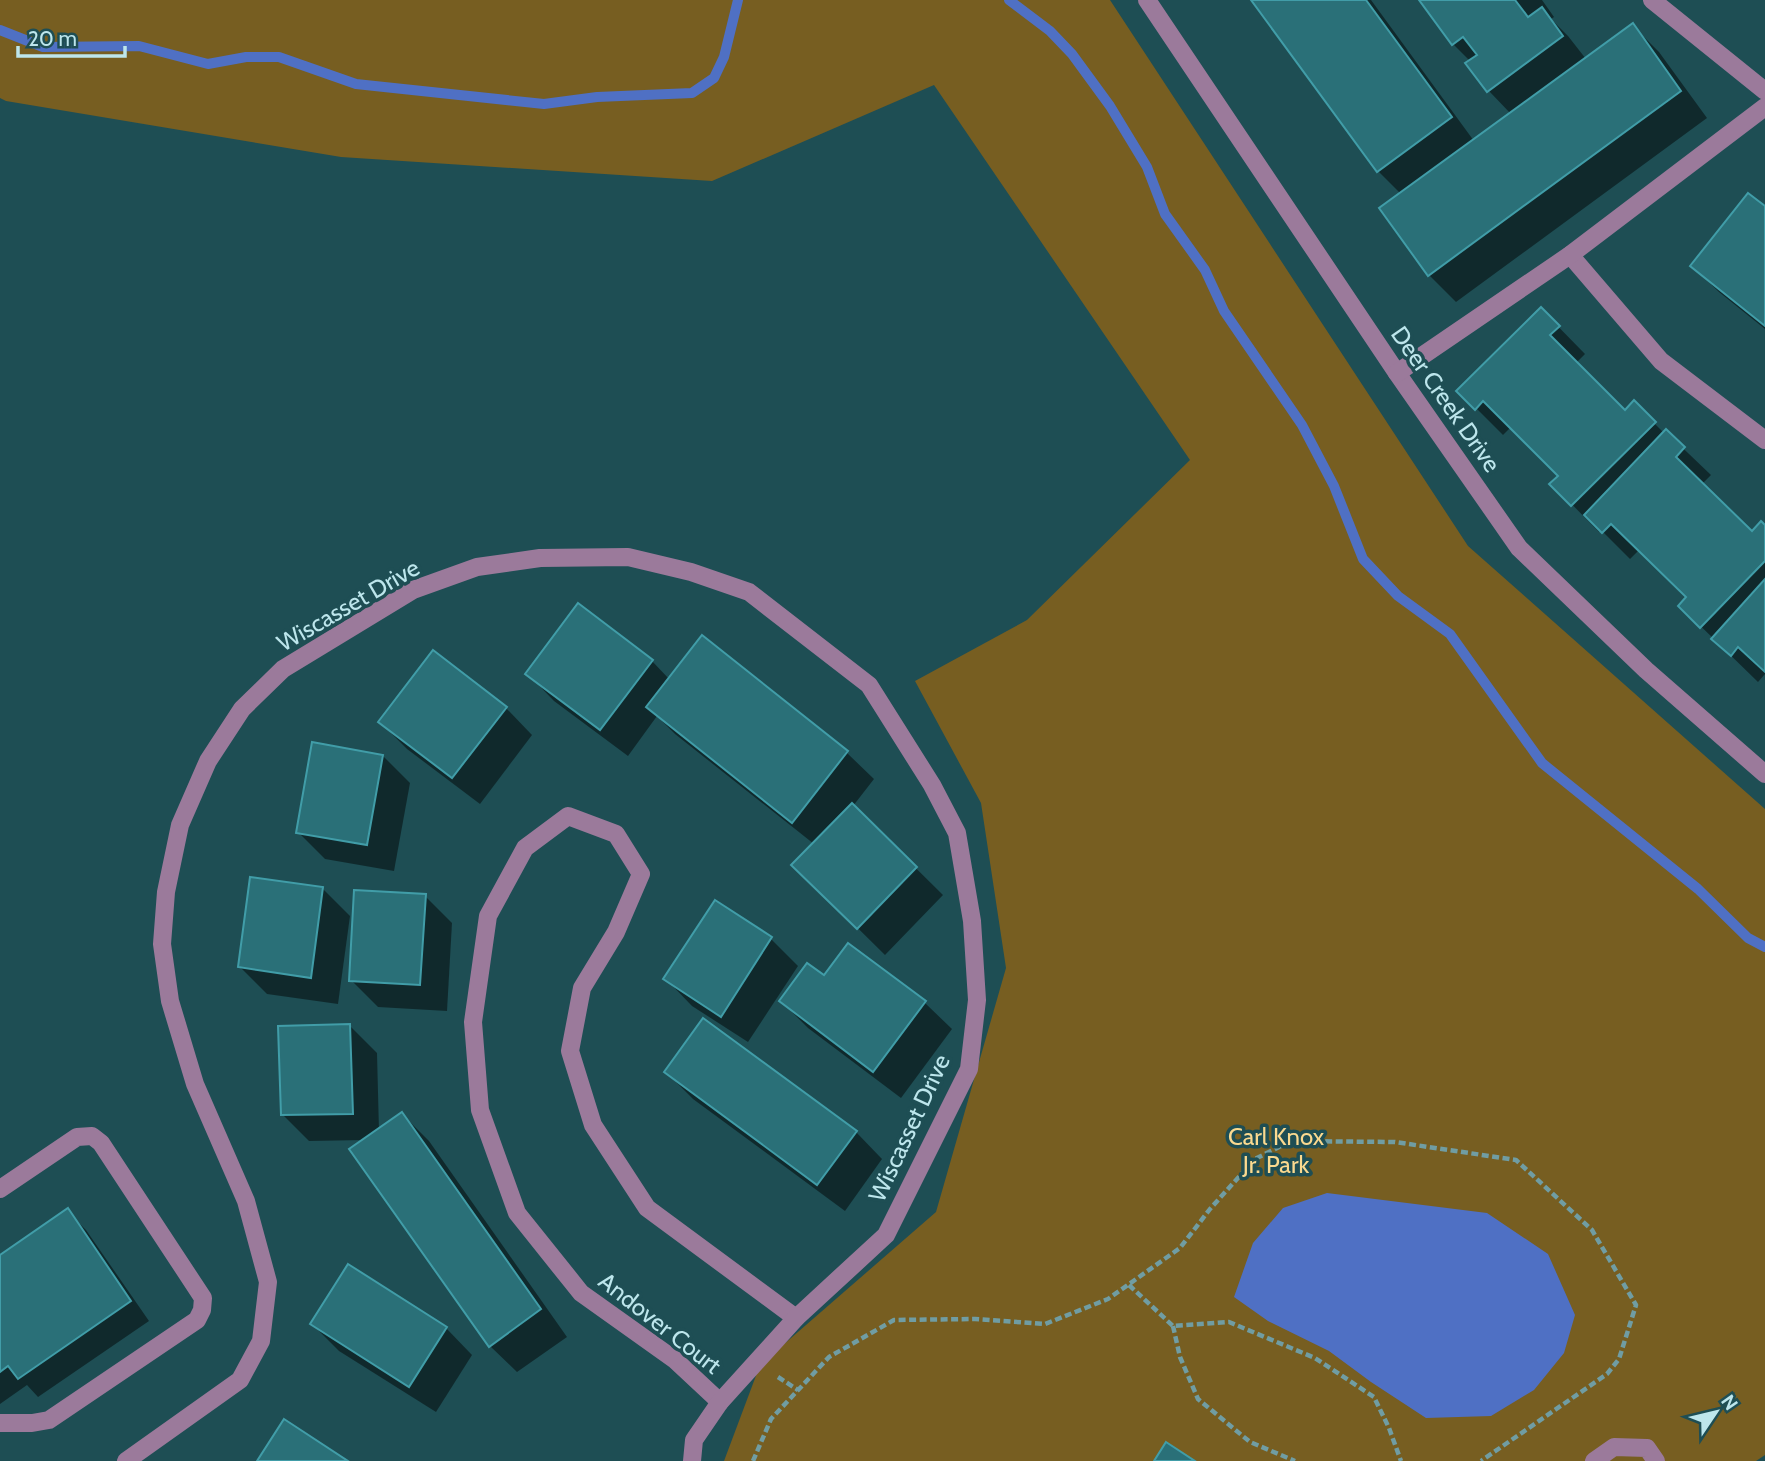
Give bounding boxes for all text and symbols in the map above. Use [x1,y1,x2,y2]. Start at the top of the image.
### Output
scale bar [18,14,124,58]
text: 20 m [28,26,77,51]
street label: Deer Creek Drive [1385,321,1507,477]
street label: Wiscasset Drive [272,553,424,657]
street label: Wiscasset Drive [862,1050,956,1206]
park label: Carl Knox Jr. Park [1228,1122,1325,1179]
street label: Andover Court [593,1266,727,1380]
north arrow [1681,1377,1751,1447]
text: N [1716,1390,1743,1415]

